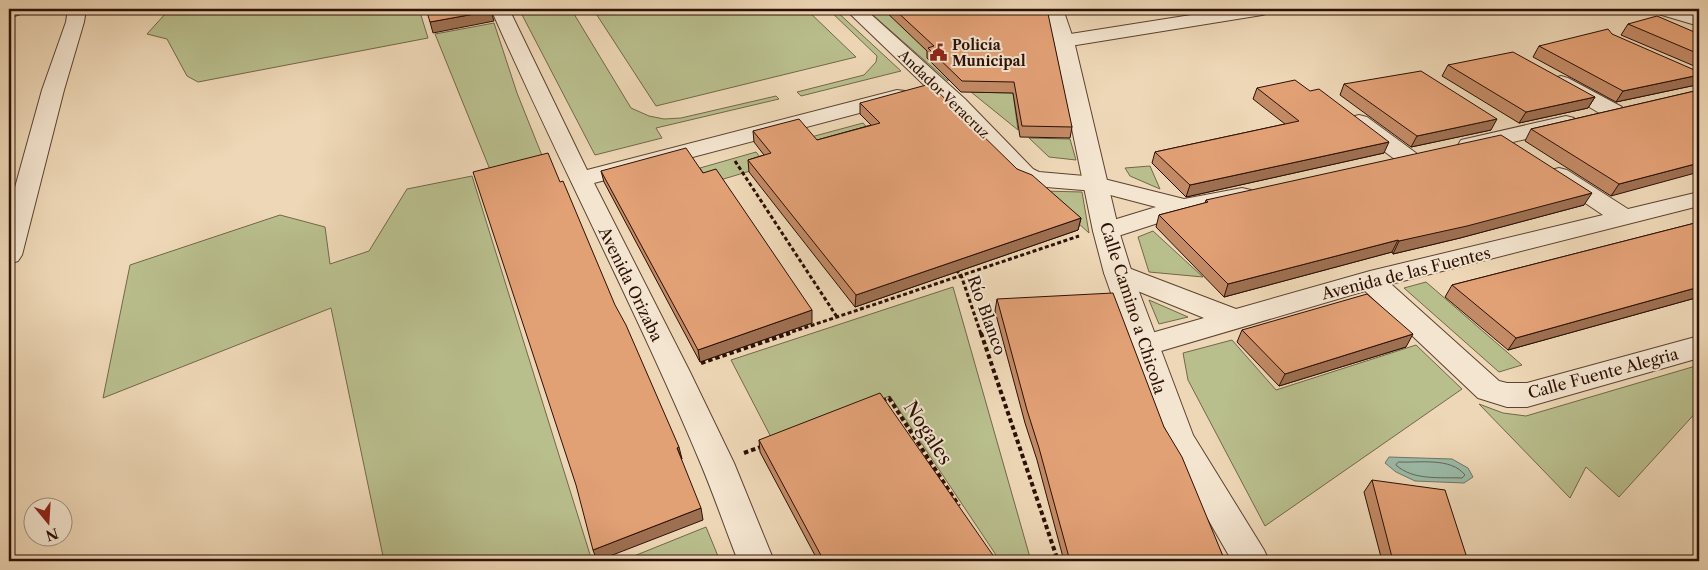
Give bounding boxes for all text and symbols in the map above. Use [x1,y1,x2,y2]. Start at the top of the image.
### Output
place label: Policía Municipal [952,36,1026,70]
public building icon: Policía Municipal [928,43,948,63]
street label: Andador Veracruz [894,45,993,142]
street label: Calle Camino a Chicola [1096,220,1170,397]
street label: Avenida Orizaba [594,223,668,345]
street label: Avenida de las Fuentes [1319,242,1493,304]
street label: Río Blanco [963,273,1011,358]
street label: Calle Fuente Alegria [1526,343,1681,403]
street label: Nogales [899,397,957,469]
north arrow [22,498,72,548]
text: N [43,524,61,545]

